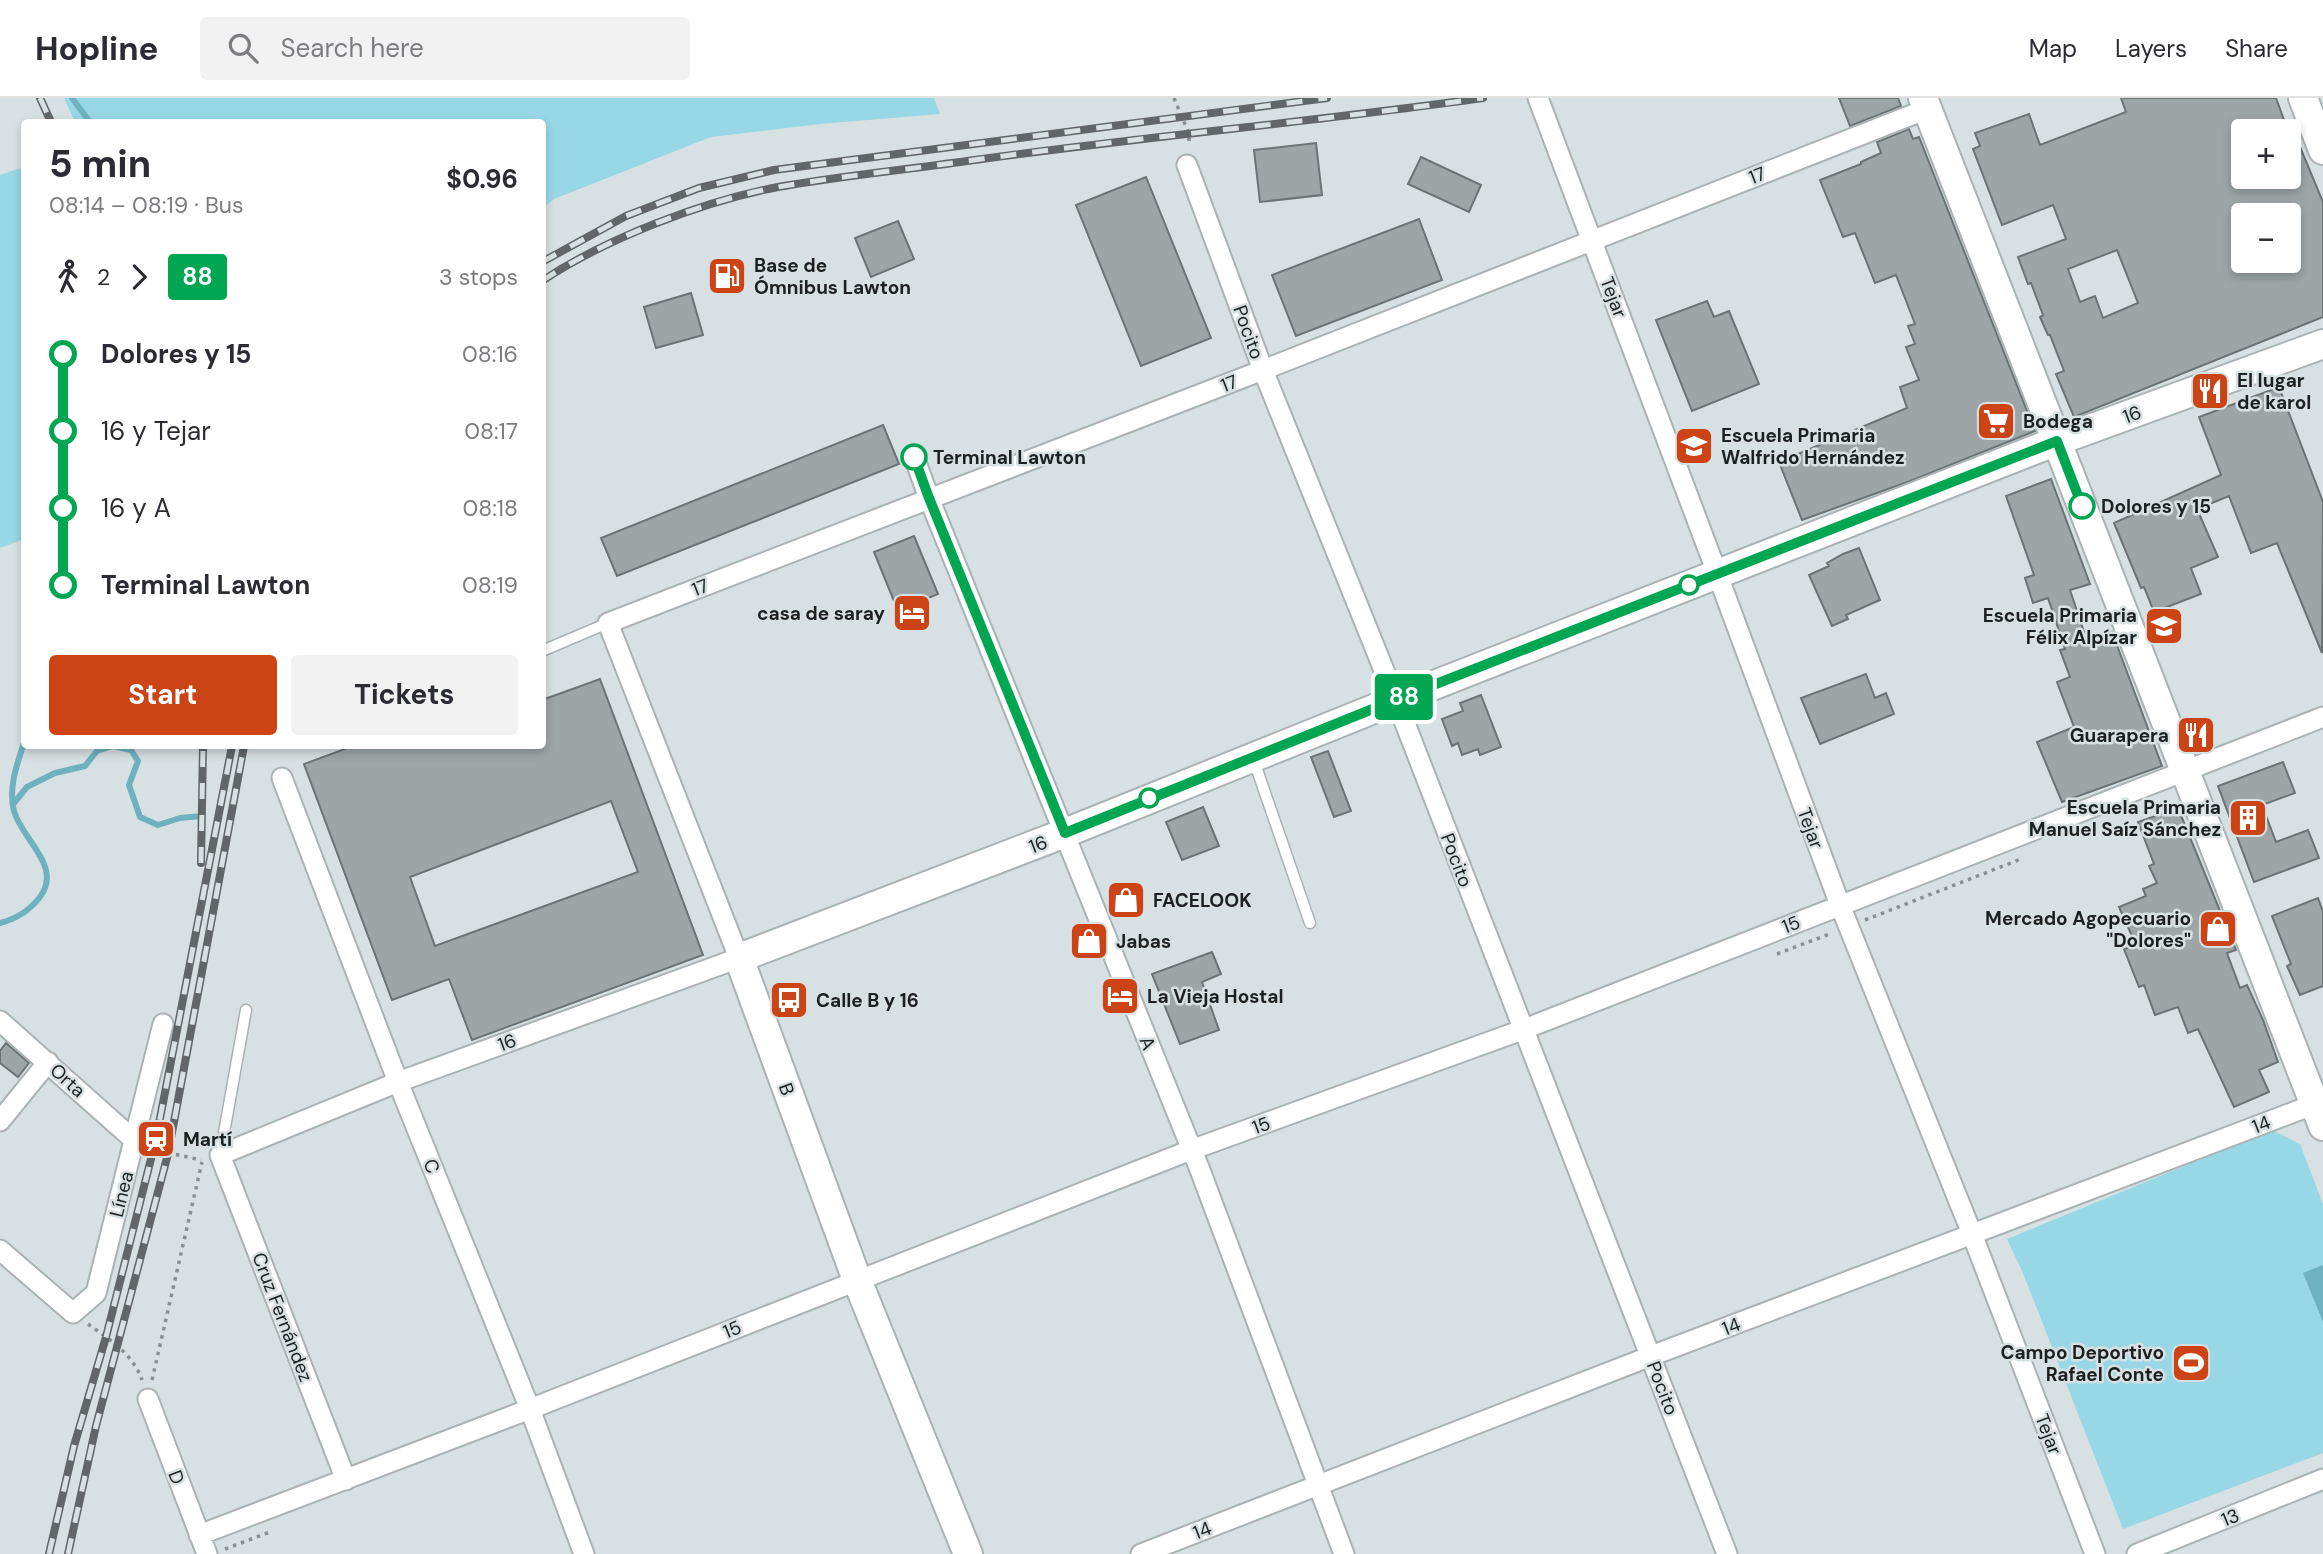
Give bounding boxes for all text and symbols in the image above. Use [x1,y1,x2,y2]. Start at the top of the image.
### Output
search box [200,17,690,80]
text: Hopline [35,27,158,70]
icon: search [224,29,262,67]
text: Search here [280,31,424,65]
text: Map [2029,33,2077,64]
text: Layers [2115,33,2187,64]
text: Share [2225,33,2288,64]
map controls [2231,119,2301,273]
button: + [2231,119,2301,189]
text: 5 min [49,139,151,189]
street label: 17 [1745,161,1769,190]
text: $0.96 [446,162,518,196]
text: 08:14 – 08:19 · Bus [49,190,244,220]
button: − [2231,203,2301,273]
place label: Base de Ómnibus Lawton [754,253,911,300]
fuel station icon: Base de Ómnibus Lawton [706,255,748,297]
icon: walk [49,258,87,296]
icon: forward [120,258,158,296]
text: 88 [182,261,213,292]
text: 2 [97,262,110,292]
text: 3 stops [439,262,518,292]
street label: Tejar [1594,273,1633,321]
street label: Pocito [1227,302,1270,363]
text: Dolores y 15 [101,337,252,371]
text: 08:16 [462,339,518,369]
place label: El lugar de karol [2237,368,2311,415]
street label: 17 [1217,369,1241,398]
restaurant icon: El lugar de karol [2189,370,2231,412]
supermarket icon: Bodega [1975,400,2017,442]
street label: 16 [2119,400,2145,429]
place label: Bodega [2023,409,2093,434]
text: 16 y Tejar [101,414,211,448]
text: 08:17 [464,416,518,446]
place label: Escuela Primaria Walfrido Hernández [1721,423,1905,470]
school or university icon: Escuela Primaria Walfrido Hernández [1673,425,1715,467]
marker: Terminal Lawton [901,444,927,470]
place label: Terminal Lawton [933,445,1086,470]
text: 16 y A [101,491,171,525]
text: 08:18 [462,493,518,523]
marker: Dolores y 15 [2069,493,2095,519]
place label: Dolores y 15 [2101,494,2211,519]
text: Terminal Lawton [101,568,310,602]
text: 08:19 [462,570,518,600]
street label: 17 [688,573,712,602]
unlabelled marker [1679,575,1699,595]
hotel icon: casa de saray [891,592,933,634]
place label: casa de saray [757,601,886,626]
place label: Escuela Primaria Félix Alpízar [1983,603,2137,650]
school or university icon: Escuela Primaria Félix Alpízar [2143,605,2185,647]
button: Start [49,655,277,735]
button: Tickets [291,655,518,735]
line badge: 88 [1372,674,1436,720]
text: 88 [1389,681,1419,712]
restaurant icon: Guarapera [2175,714,2217,756]
place label: Guarapera [2070,723,2169,748]
unlabelled marker [1139,788,1159,808]
place label: Escuela Primaria Manuel Saíz Sánchez [2029,795,2221,842]
building icon: Escuela Primaria Manuel Saíz Sánchez [2227,797,2269,839]
street label: Tejar [1792,804,1829,852]
street label: 16 [1025,830,1051,859]
street label: Pocito [1435,830,1478,891]
shop icon: FACELOOK [1105,879,1147,921]
place label: FACELOOK [1153,888,1252,913]
place label: Mercado Agopecuario "Dolores" [1985,906,2191,953]
shop icon: Mercado Agopecuario "Dolores" [2197,908,2239,950]
street label: 15 [1779,910,1804,939]
shop icon: Jabas [1068,920,1110,962]
place label: Jabas [1116,929,1171,954]
hotel icon: La Vieja Hostal [1099,975,1141,1017]
bus stop icon: Calle B y 16 [768,979,810,1021]
place label: La Vieja Hostal [1147,984,1283,1009]
place label: Calle B y 16 [816,988,919,1013]
street label: 16 [494,1028,520,1057]
street label: A [1134,1033,1162,1054]
street label: Orta [45,1058,91,1103]
street label: B [773,1080,800,1099]
street label: 14 [2249,1110,2274,1139]
street label: 15 [1249,1111,1274,1140]
station icon: Martí [135,1118,177,1160]
place label: Martí [183,1127,232,1152]
street label: C [417,1155,446,1177]
street label: Línea [104,1169,139,1220]
street label: Cruz Fernández [246,1249,319,1385]
street label: 14 [1719,1312,1744,1341]
street label: 15 [719,1315,745,1344]
place label: Campo Deportivo Rafael Conte [2000,1340,2164,1387]
sports icon: Campo Deportivo Rafael Conte [2170,1342,2212,1384]
street label: Pocito [1641,1358,1684,1419]
street label: Tejar [2029,1410,2068,1458]
street label: D [163,1467,191,1488]
street label: 13 [2218,1503,2243,1532]
street label: 14 [1190,1516,1215,1545]

